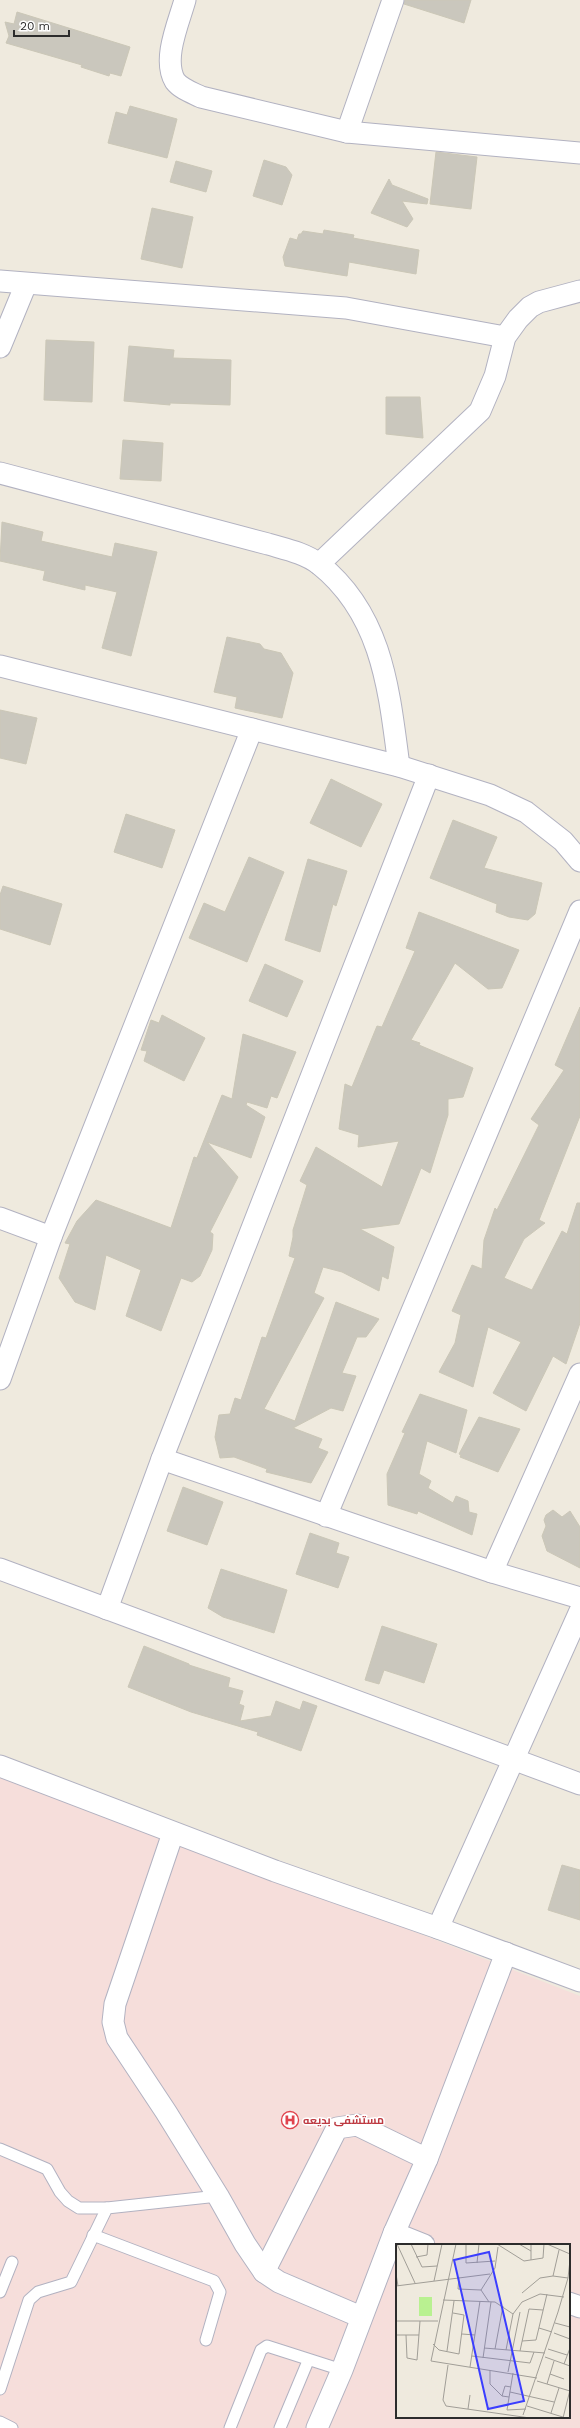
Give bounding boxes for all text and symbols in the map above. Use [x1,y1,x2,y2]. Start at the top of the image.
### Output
scale bar [14,12,69,38]
text: 20 m [20,19,50,33]
hospital icon: مستشفى بديعه [280,2110,300,2130]
place label: مستشفى بديعه [303,2114,384,2127]
inset map [396,2244,570,2418]

